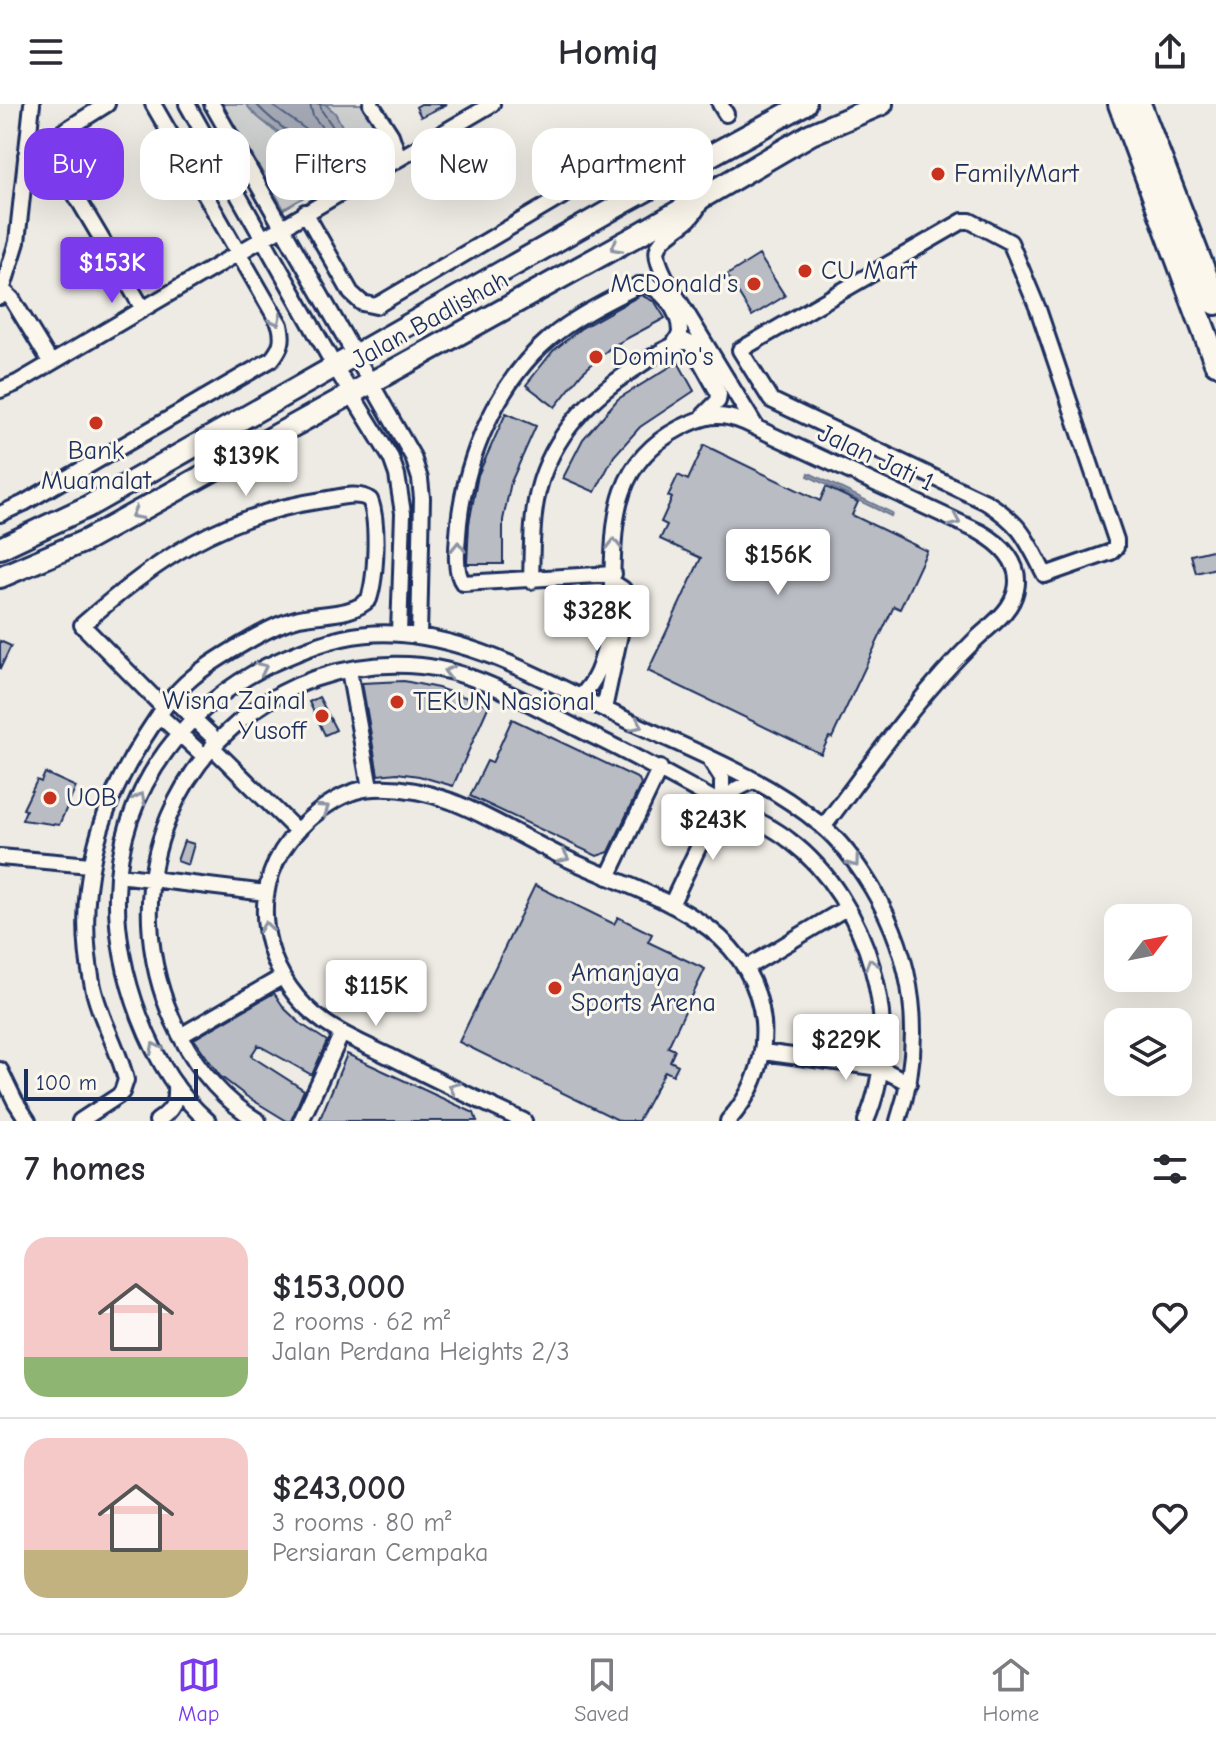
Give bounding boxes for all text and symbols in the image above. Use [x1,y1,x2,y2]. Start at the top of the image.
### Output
icon: menu [24,30,68,74]
icon: share [1148,30,1192,74]
text: Homiq [558,32,658,73]
chip: Buy [24,128,124,200]
chip: Rent [140,128,250,200]
chip: Filters [266,128,395,200]
chip: New [411,128,516,200]
chip: Apartment [532,128,713,200]
place label: FamilyMart [954,159,1080,189]
marker: FamilyMart [929,165,947,183]
pin: $153K [56,237,168,305]
one-way arrow [610,237,625,252]
text: $153K [78,248,146,278]
place label: CU Mart [821,256,918,286]
marker: CU Mart [796,262,814,280]
street label: Jalan Badlishah [346,265,514,375]
place label: McDonald's [610,269,738,299]
marker: McDonald's [745,275,763,293]
one-way arrow [266,312,282,327]
place label: Domino's [612,342,714,372]
marker: Domino's [587,348,605,366]
marker: Bank Muamalat [87,414,105,432]
street label: Jalan Jati 1 [813,418,939,498]
pin: $139K [190,430,302,498]
place label: Bank Muamalat [41,436,153,496]
text: $139K [213,441,279,471]
one-way arrow [130,504,144,519]
one-way arrow [947,511,961,527]
pin: $156K [722,529,834,597]
one-way arrow [605,537,623,550]
one-way arrow [450,540,467,553]
text: $156K [744,540,812,570]
pin: $328K [541,585,653,653]
text: $328K [562,596,632,626]
one-way arrow [253,662,268,678]
one-way arrow [442,665,456,682]
place label: Wisna Zainal Yusoff [162,686,308,746]
place label: TEKUN Nasional [413,687,595,717]
marker: TEKUN Nasional [388,693,406,711]
marker: Wisna Zainal Yusoff [313,707,331,725]
one-way arrow [629,715,643,731]
place label: UOB [66,783,117,813]
marker: UOB [41,789,59,807]
one-way arrow [130,792,146,806]
pin: $243K [657,794,769,862]
one-way arrow [316,804,330,819]
text: $243K [679,805,747,835]
one-way arrow [555,847,570,863]
one-way arrow [845,853,859,867]
north arrow [1104,904,1192,992]
map controls [1104,904,1192,1096]
one-way arrow [258,921,275,934]
place label: Amanjaya Sports Arena [571,958,716,1018]
one-way arrow [864,958,880,972]
pin: $115K [320,960,432,1028]
text: $115K [344,971,408,1001]
marker: Amanjaya Sports Arena [546,979,564,997]
button: layers [1104,1008,1192,1096]
pin: $229K [790,1014,902,1082]
text: $229K [811,1025,881,1055]
one-way arrow [149,1041,165,1056]
scale bar [24,1065,198,1101]
text: 100 m [36,1070,97,1096]
one-way arrow [447,1082,462,1098]
icon: filters [1148,1147,1192,1191]
text: 7 homes [24,1149,145,1189]
text: $153,000 [272,1267,405,1307]
icon: home [88,1269,184,1365]
icon: heart [1148,1295,1192,1339]
text: 2 rooms · 62 m² [272,1307,450,1337]
text: Jalan Perdana Heights 2/3 [272,1337,570,1367]
text: $243,000 [272,1468,406,1508]
icon: home [88,1470,184,1566]
icon: heart [1148,1496,1192,1540]
text: 3 rooms · 80 m² [272,1508,451,1538]
text: Persiaran Cempaka [272,1538,488,1568]
tab: Map [177,1653,221,1727]
tab: Saved [574,1653,629,1727]
tab: Home [982,1653,1039,1727]

